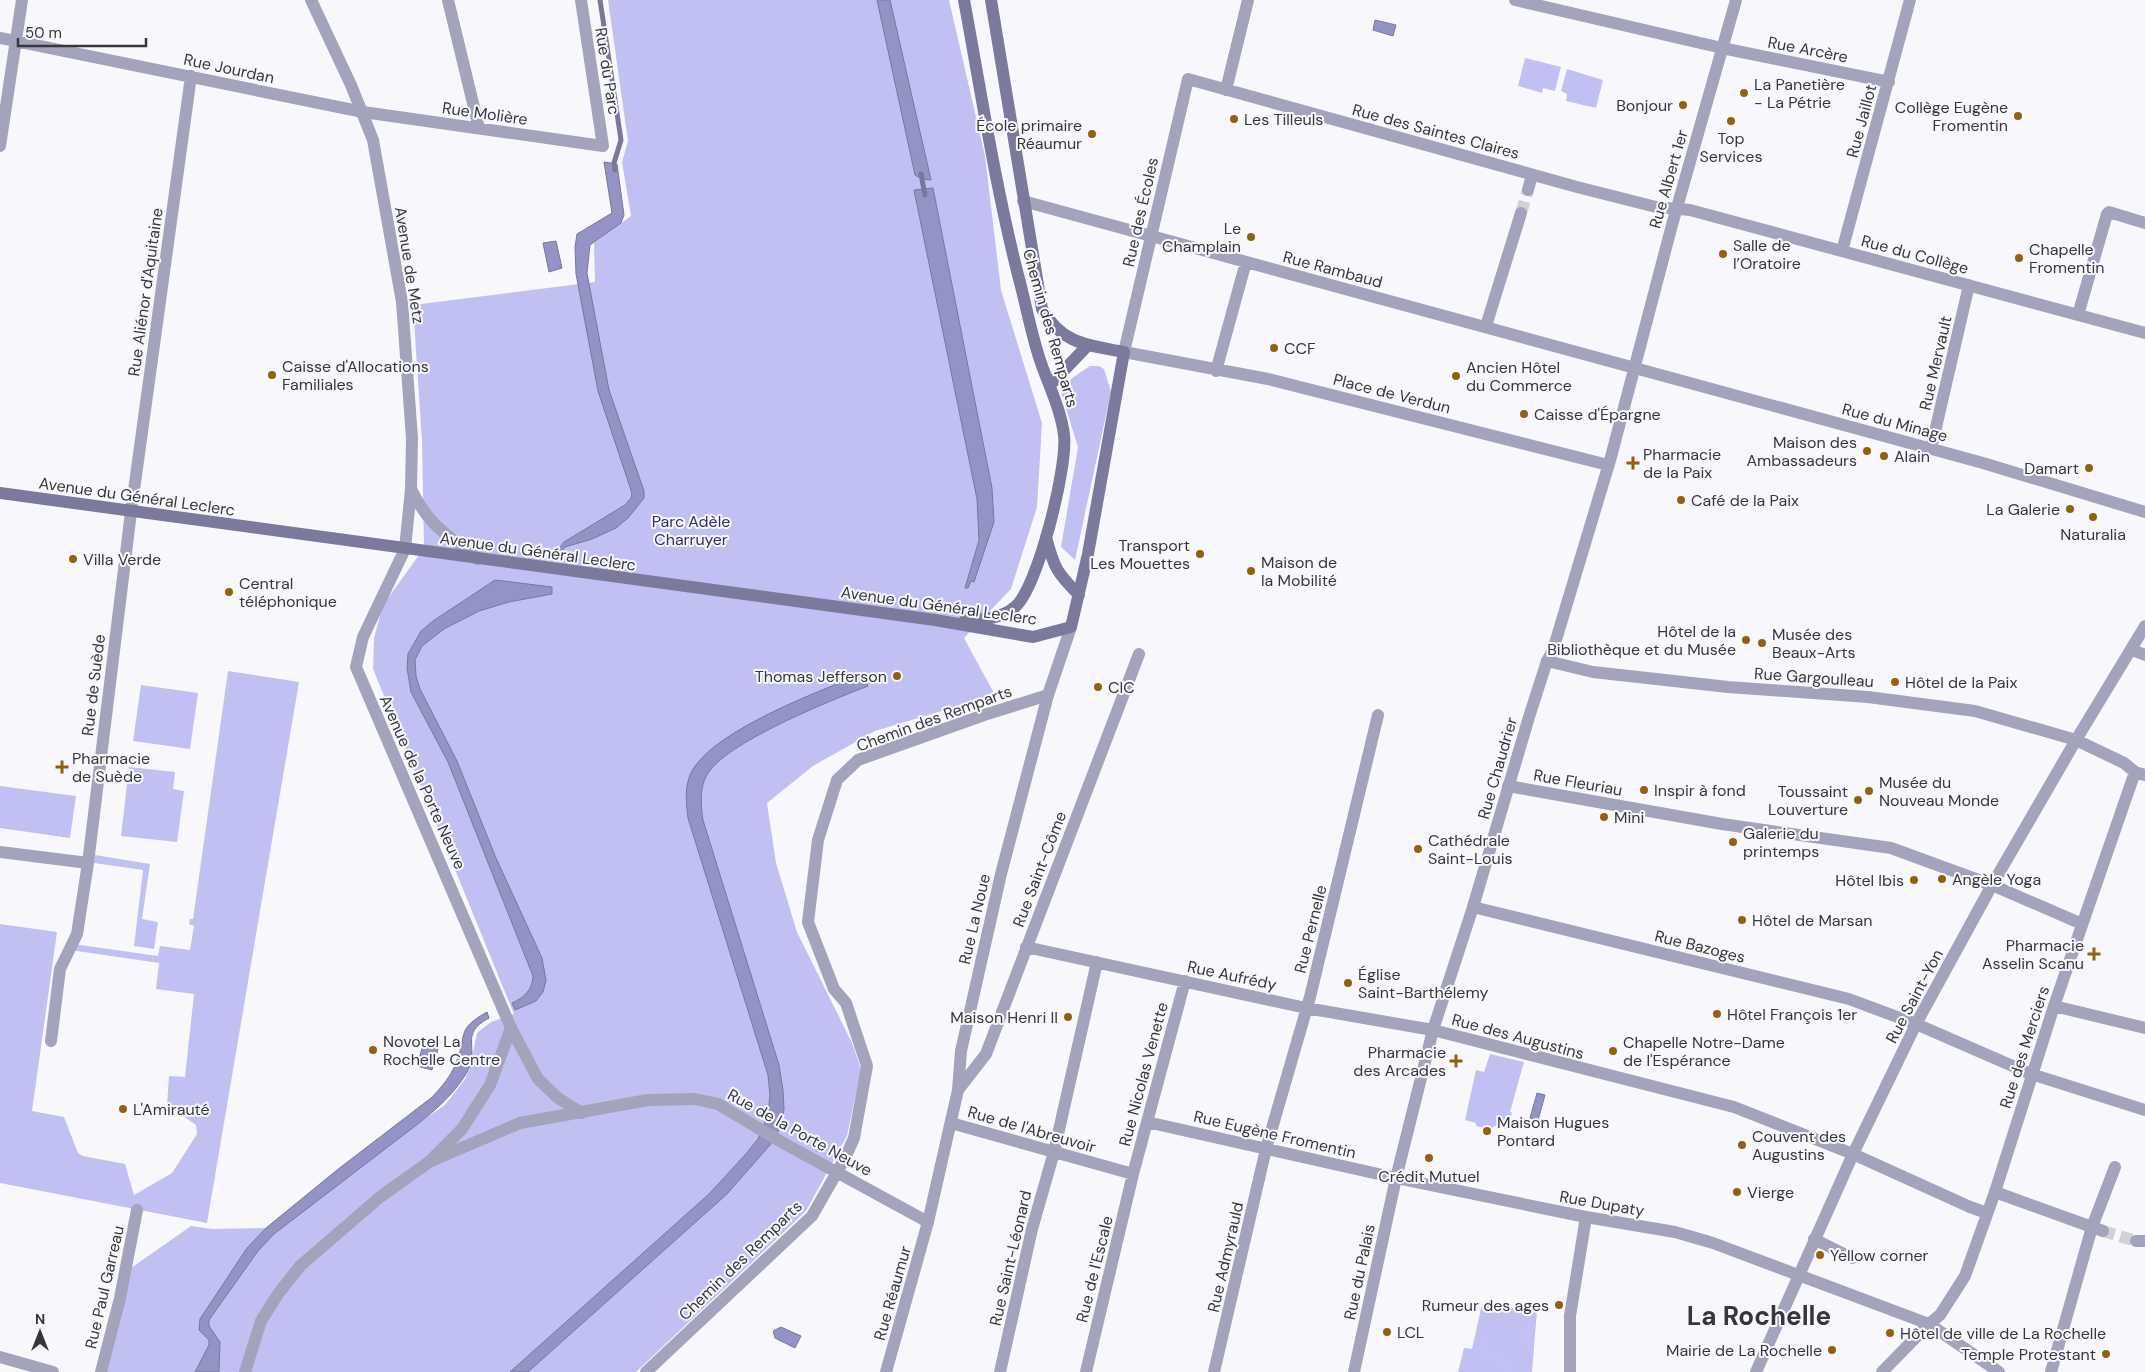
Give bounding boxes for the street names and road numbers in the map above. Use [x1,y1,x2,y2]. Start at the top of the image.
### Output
street label: Rue du Parc [590,26,625,116]
street label: Rue Arcère [1766,31,1850,68]
street label: Rue Jourdan [182,49,276,88]
street label: Rue Jaillot [1842,82,1881,160]
street label: Rue Molière [441,97,529,130]
street label: Rue des Saintes Claires [1350,99,1522,164]
street label: Rue Albert 1er [1644,127,1693,231]
street label: Rue des Écoles [1118,155,1163,269]
street label: Avenue de Metz [390,205,429,325]
street label: Rue Aliénor d'Aquitaine [123,206,168,378]
street label: Rue du Collège [1859,230,1971,279]
street label: Chemin des Remparts [1018,246,1083,410]
street label: Rue Rambaud [1281,246,1385,293]
street label: Rue Mervault [1914,314,1957,412]
street label: Place de Verdun [1331,369,1453,418]
street label: Rue du Minage [1840,398,1950,447]
street label: Avenue du Général Leclerc [38,472,236,521]
street label: Avenue du Général Leclerc [439,527,637,576]
street label: Avenue du Général Leclerc [840,581,1038,630]
street label: Rue de Suède [77,633,110,737]
street label: Rue Gargoulleau [1753,663,1875,692]
street label: Chemin des Remparts [854,681,1015,756]
street label: Avenue de la Porte Neuve [375,692,470,873]
street label: Rue Chaudrier [1473,715,1522,822]
street label: Rue Fleuriau [1532,764,1624,801]
street label: Rue Saint-Côme [1008,808,1071,930]
street label: Rue La Noue [954,872,995,966]
street label: Rue Pernelle [1289,883,1332,975]
street label: Rue Bazoges [1652,925,1747,968]
street label: Rue Saint-Yon [1881,946,1948,1047]
street label: Rue Aufrédy [1185,956,1279,995]
street label: Rue des Merciers [1995,983,2054,1111]
street label: Rue Nicolas Venette [1114,1000,1173,1148]
street label: Rue des Augustins [1449,1009,1586,1064]
street label: Rue de la Porte Neuve [724,1084,876,1181]
street label: Rue de l'Abreuvoir [965,1101,1098,1158]
street label: Rue Eugène Fromentin [1192,1106,1358,1163]
street label: Rue Dupaty [1558,1186,1646,1221]
street label: Rue Saint-Léonard [985,1188,1036,1328]
street label: Chemin des Remparts [674,1196,807,1325]
street label: Rue Admyrauld [1203,1200,1248,1314]
street label: Rue de l'Escale [1071,1214,1118,1325]
street label: Rue du Palais [1339,1222,1380,1322]
street label: Rue Paul Garreau [80,1223,129,1351]
street label: Rue Réaumur [869,1243,916,1343]

